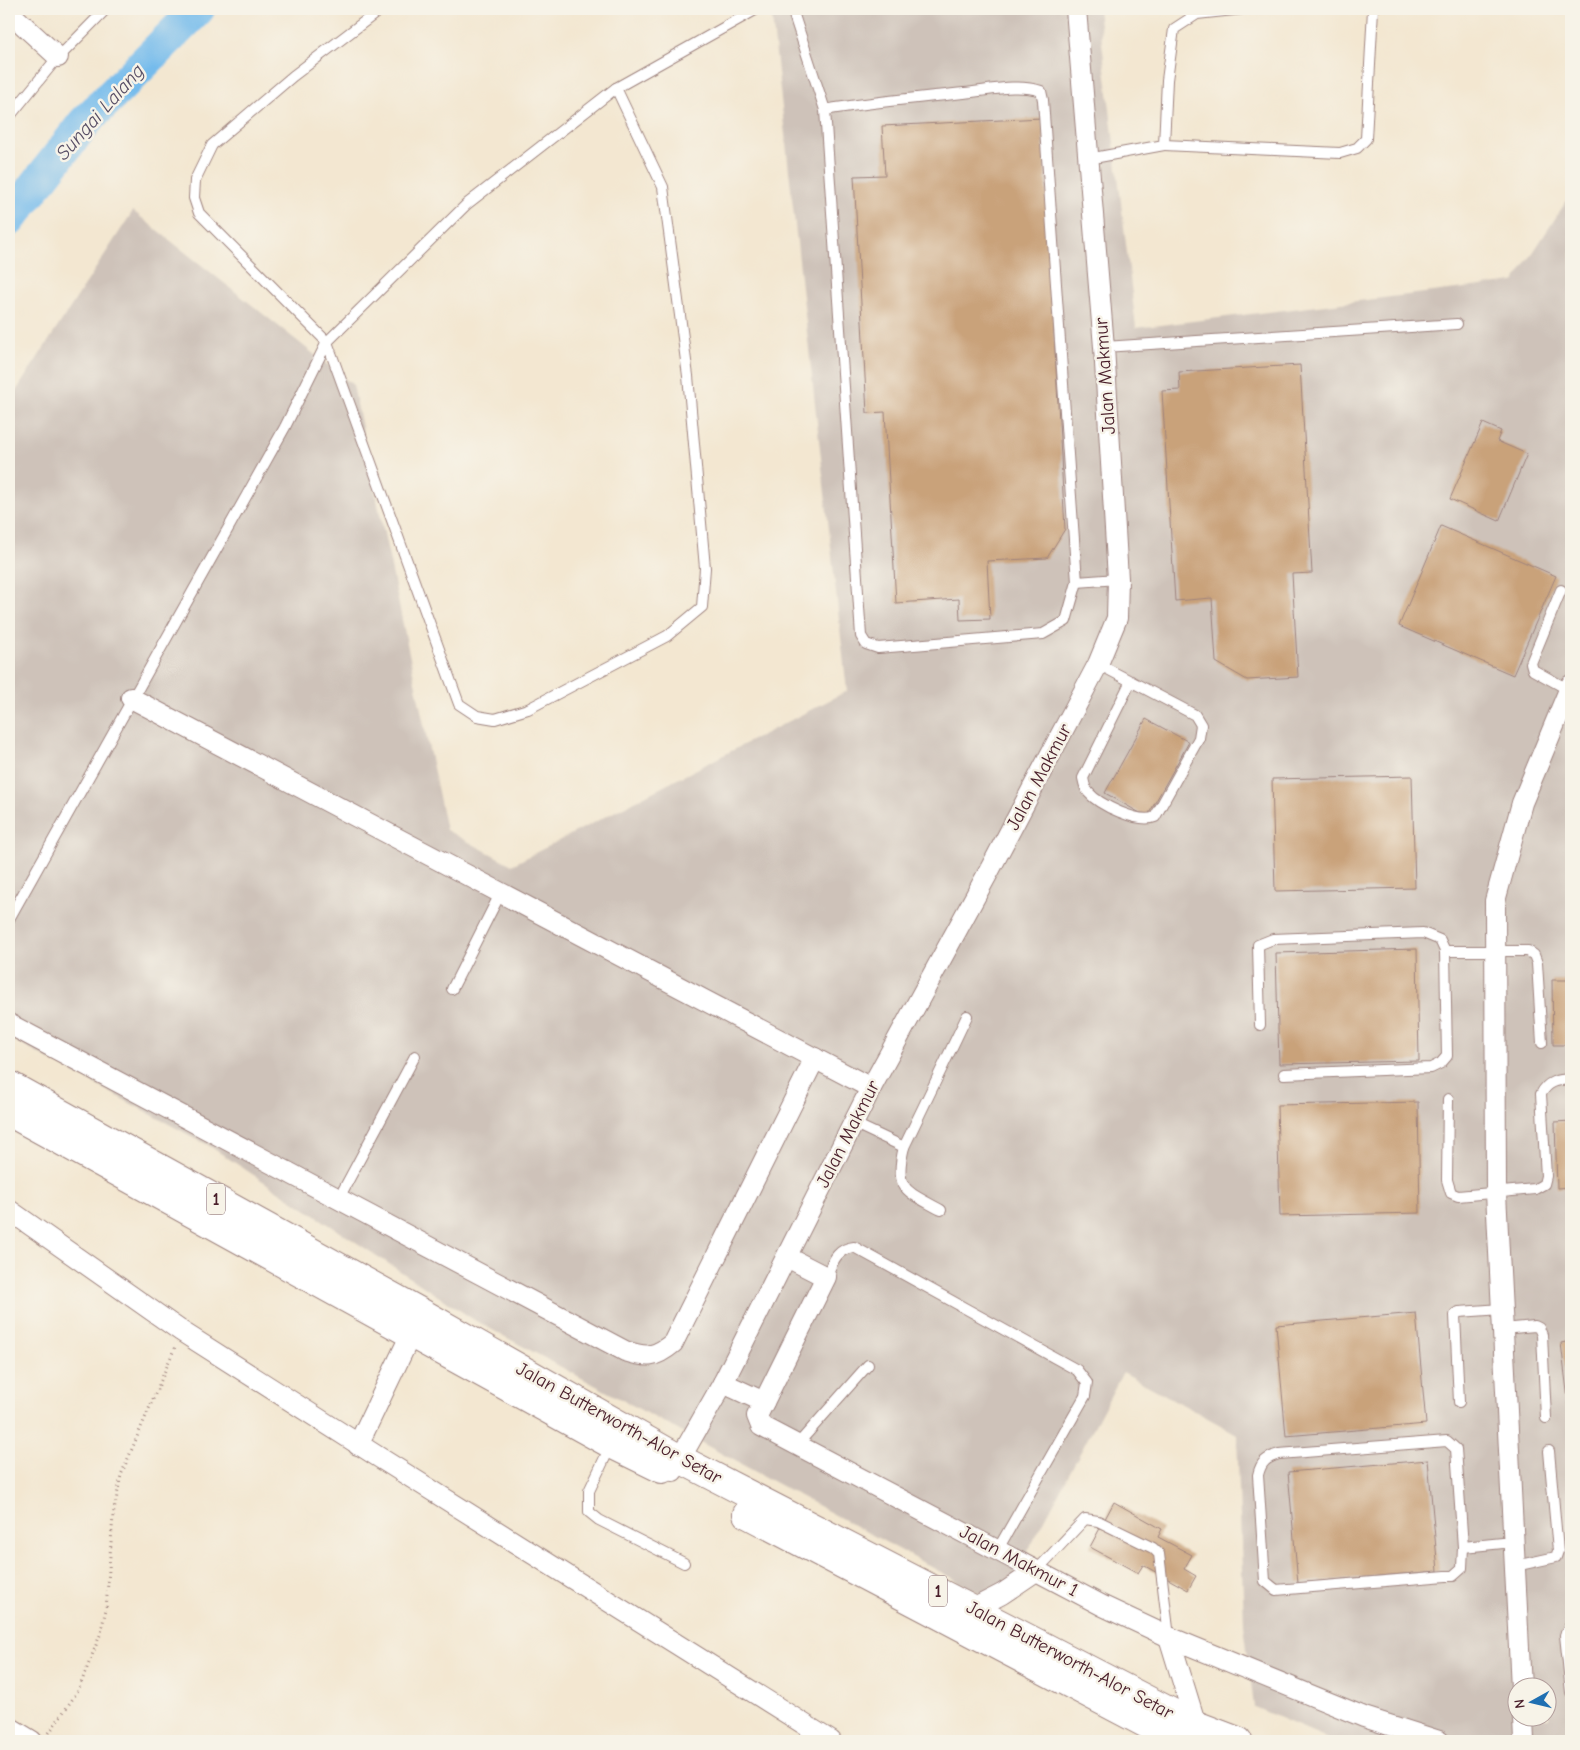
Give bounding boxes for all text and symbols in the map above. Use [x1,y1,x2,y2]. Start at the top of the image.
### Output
water label: Sungai Lalang [51,59,149,165]
street label: Jalan Makmur [1090,316,1120,435]
street label: Jalan Makmur [1002,720,1076,834]
street label: Jalan Makmur [812,1076,885,1191]
road number: 1 [207,1184,225,1214]
street label: Jalan Butterworth-Alor Setar [512,1357,726,1489]
street label: Jalan Makmur 1 [956,1521,1082,1601]
road number: 1 [929,1575,947,1606]
street label: Jalan Butterworth-Alor Setar [963,1596,1178,1724]
north arrow [1508,1678,1558,1728]
text: N [1511,1698,1529,1709]

